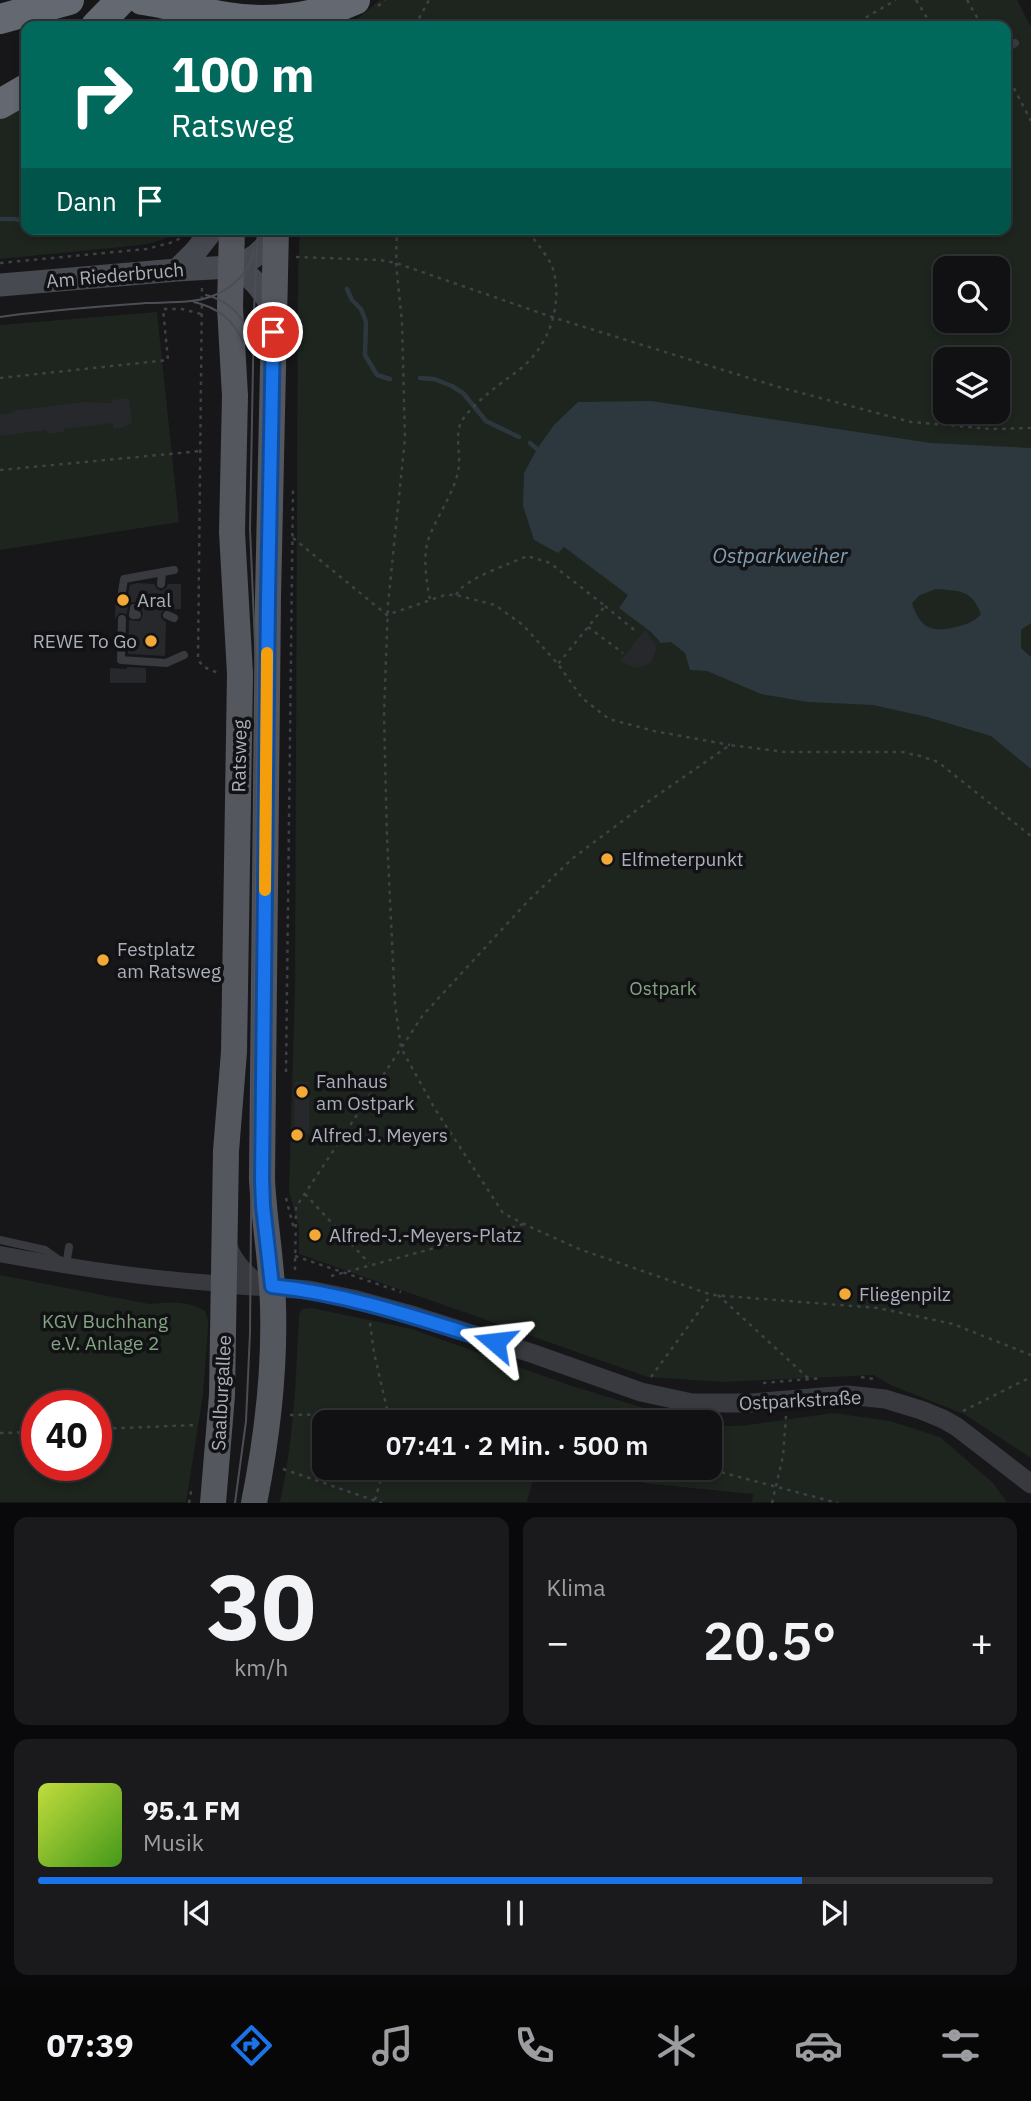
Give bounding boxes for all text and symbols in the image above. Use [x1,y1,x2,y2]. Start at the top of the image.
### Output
text: 100 m [171,42,315,105]
icon: right [56,49,147,140]
text: Ratsweg [171,104,294,146]
icon: arrive [131,182,169,220]
text: Dann [56,184,117,218]
map controls [933,256,1010,424]
button: search [933,256,1010,333]
street label: Am Riederbruch [45,257,185,293]
pin [243,302,303,362]
icon: arrive [254,313,292,351]
button: layers [933,347,1010,424]
water label: Ostparkweiher [712,541,849,569]
place label: Aral [137,588,171,612]
marker: Aral [115,592,131,608]
place label: REWE To Go [33,629,137,653]
marker: REWE To Go [143,633,159,649]
street label: Ratsweg [226,719,252,793]
place label: Elfmeterpunkt [621,847,744,871]
marker: Elfmeterpunkt [599,851,615,867]
place label: Festplatz am Ratsweg [117,937,221,983]
marker: Festplatz am Ratsweg [95,952,111,968]
park label: Ostpark [629,976,697,1000]
place label: Fanhaus am Ostpark [316,1069,415,1115]
marker: Fanhaus am Ostpark [294,1084,310,1100]
place label: Alfred J. Meyers [311,1123,448,1147]
marker: Alfred J. Meyers [289,1127,305,1143]
place label: Alfred-J.-Meyers-Platz [329,1223,522,1247]
marker: Alfred-J.-Meyers-Platz [307,1227,323,1243]
place label: Fliegenpilz [859,1282,951,1306]
marker: Fliegenpilz [837,1286,853,1302]
position arrow [458,1305,532,1379]
park label: KGV Buchhang e.V. Anlage 2 [42,1309,168,1355]
street label: Saalburgallee [206,1334,236,1452]
street label: Ostparkstraße [738,1385,862,1415]
speed limit sign: 40 [21,1390,112,1481]
text: 07:41 · 2 Min. · 500 m [386,1428,648,1462]
text: 30 [207,1547,316,1665]
text: Klima [547,1572,605,1602]
text: 20.5° [703,1607,837,1674]
text: − [547,1617,569,1666]
text: + [970,1617,993,1666]
text: km/h [234,1652,288,1682]
text: 95.1 FM [143,1793,241,1827]
text: Musik [143,1827,204,1857]
icon: previous [178,1894,216,1932]
icon: pause [496,1894,534,1932]
icon: next [815,1894,853,1932]
icon: directions [227,2021,276,2070]
icon: music [368,2021,417,2070]
icon: phone [510,2021,559,2070]
icon: climate [652,2021,701,2070]
icon: car [794,2021,843,2070]
icon: filters [936,2021,985,2070]
text: 07:39 [46,2024,134,2066]

